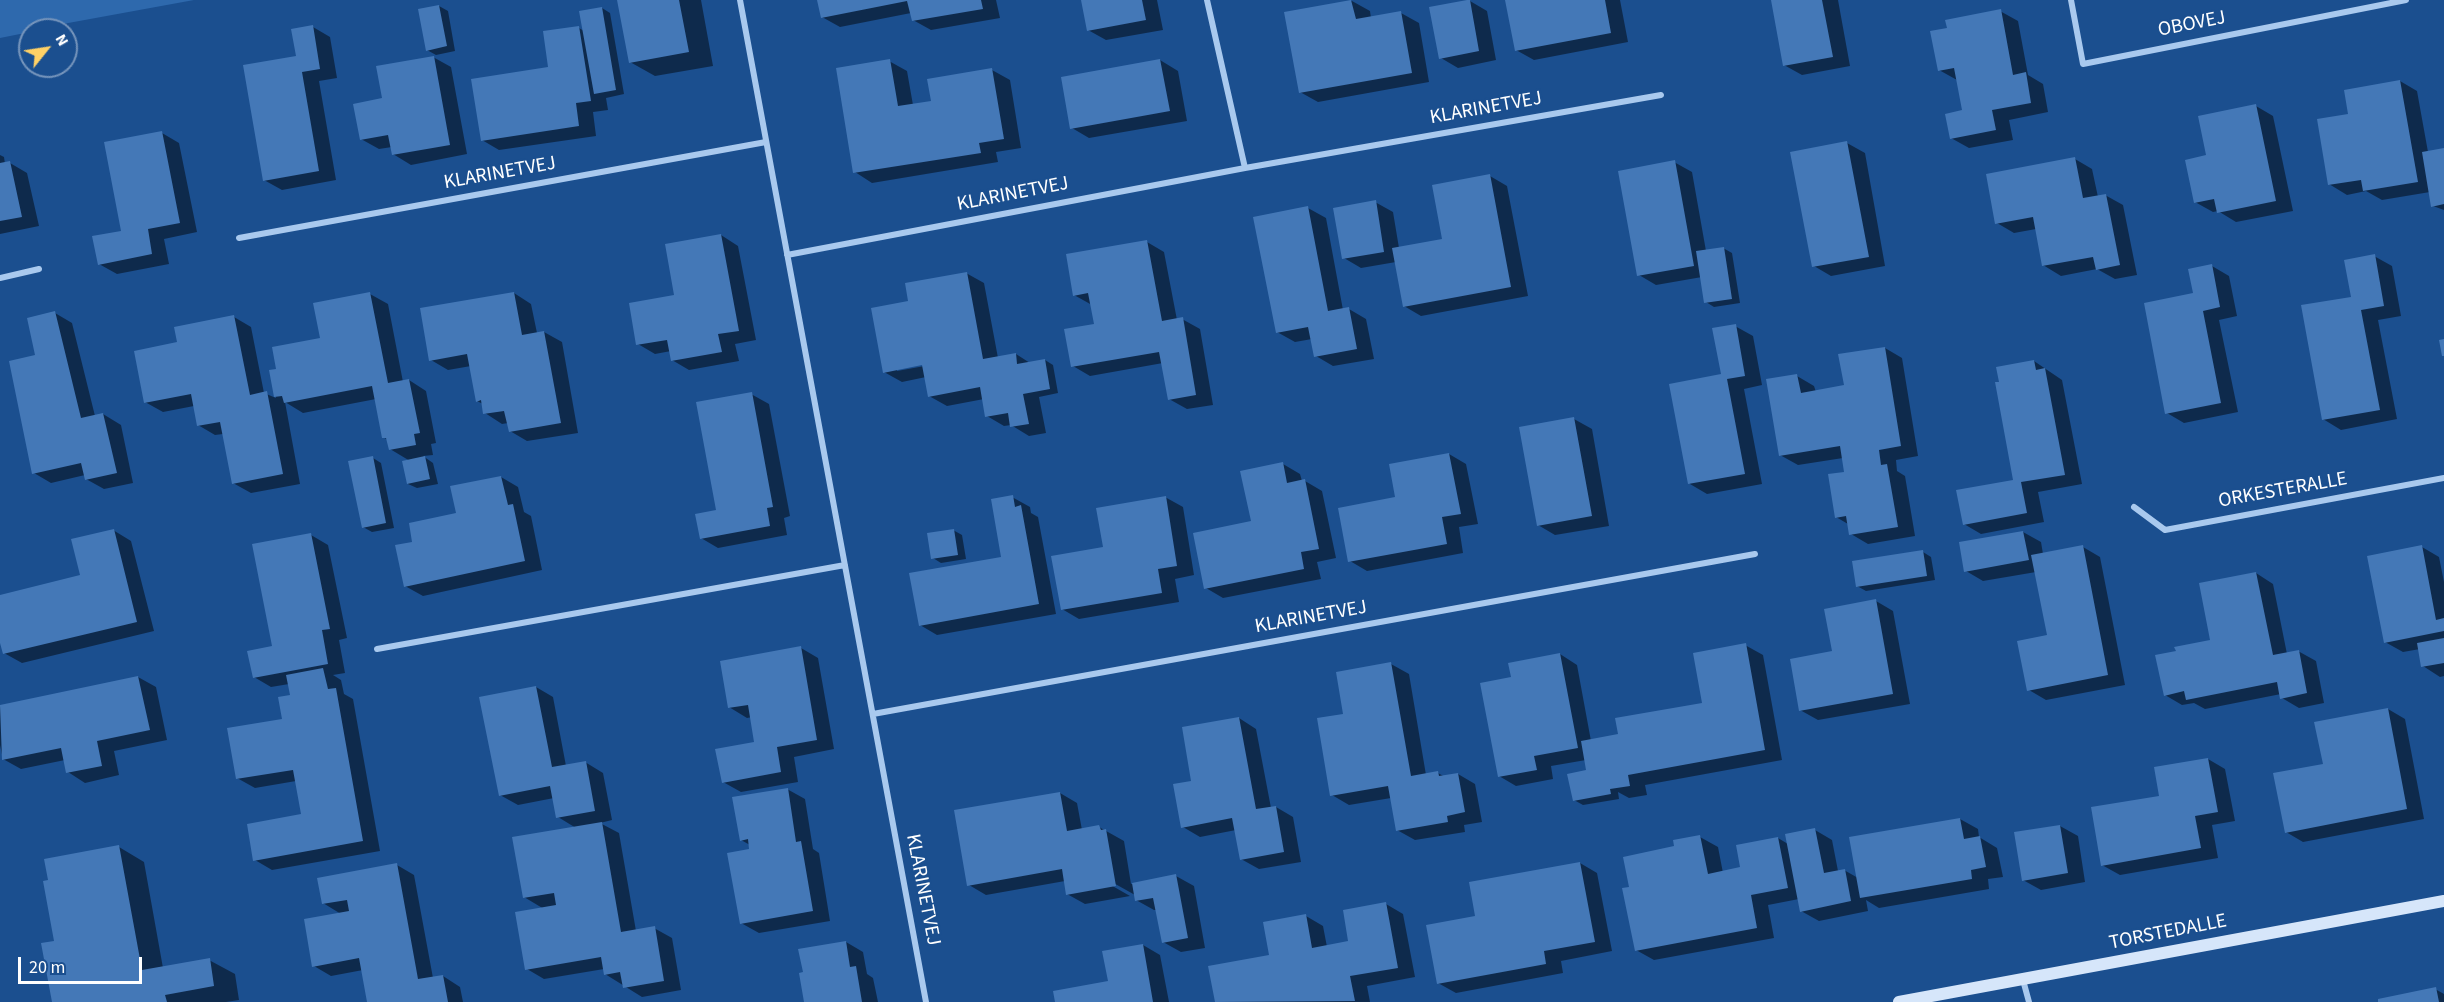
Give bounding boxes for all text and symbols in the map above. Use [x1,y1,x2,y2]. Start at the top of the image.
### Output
street label: OBOVEJ [2156,7,2228,43]
north arrow [18,18,78,78]
text: N [50,30,74,50]
street label: KLARINETVEJ [1428,87,1544,131]
street label: KLARINETVEJ [442,152,558,196]
street label: KLARINETVEJ [955,172,1071,218]
street label: ORKESTERALLE [2217,468,2349,514]
street label: KLARINETVEJ [1253,596,1369,640]
street label: KLARINETVEJ [899,832,945,948]
street label: TORSTEDALLE [2107,910,2229,956]
scale bar [21,945,146,983]
text: 20 m [29,955,65,980]

